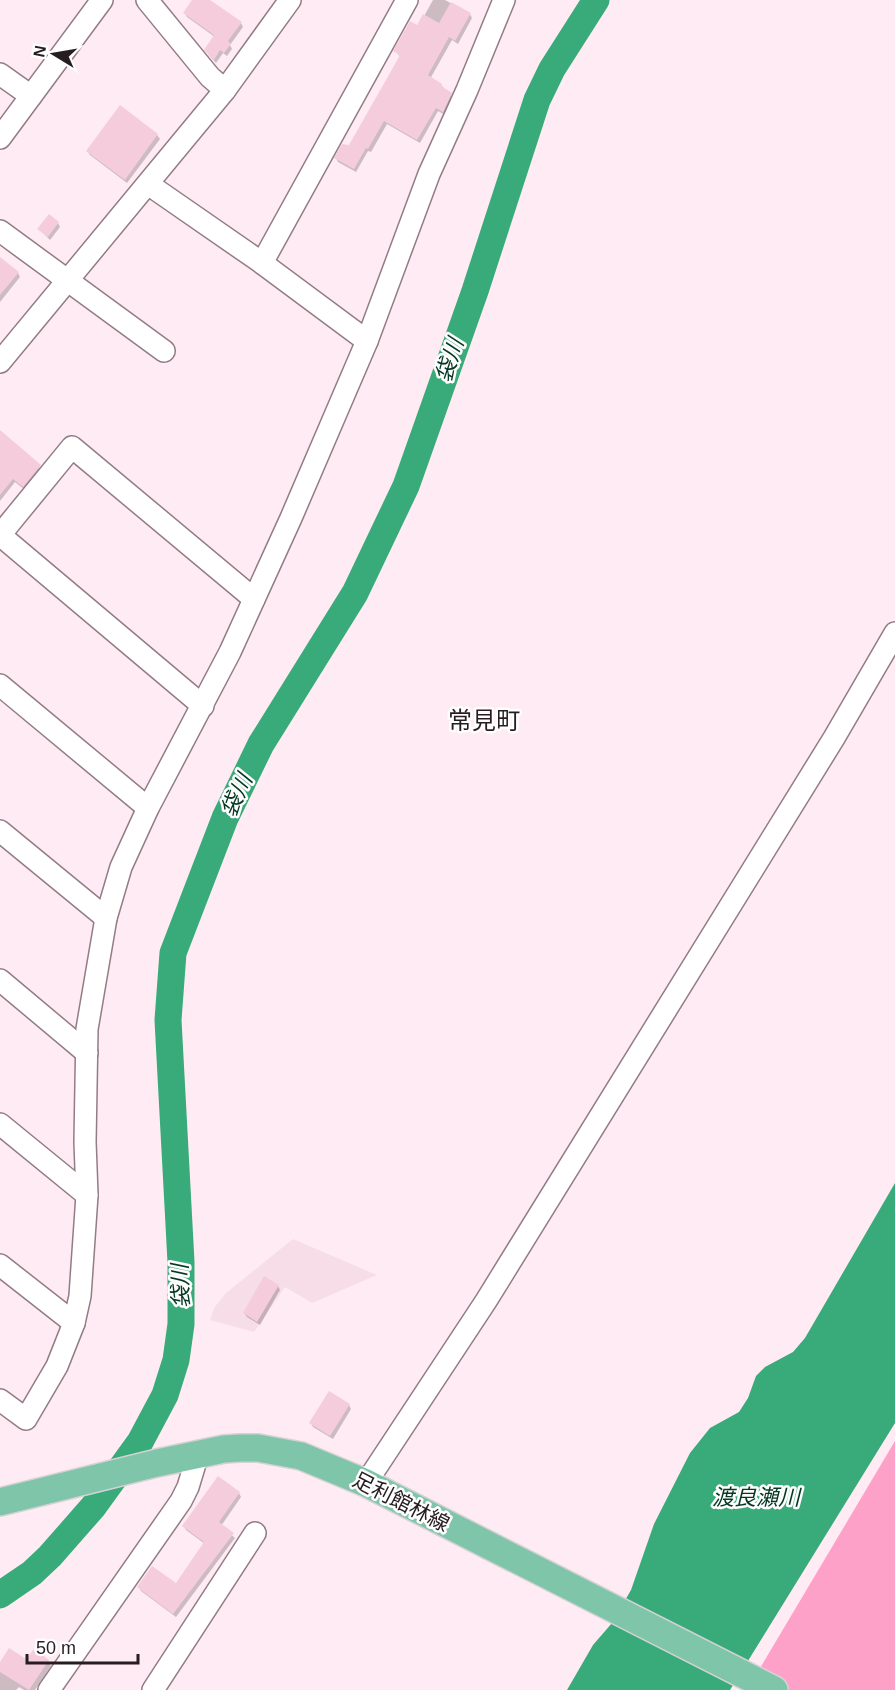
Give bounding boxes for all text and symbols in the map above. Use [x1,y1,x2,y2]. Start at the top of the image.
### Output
north arrow [24,24,84,84]
text: N [30,44,49,59]
water label: 袋川 [430,333,469,385]
district label: 常見町 [448,707,520,734]
water label: 袋川 [216,768,258,820]
water label: 袋川 [167,1262,194,1308]
street label: 足利館林線 [349,1467,453,1536]
water label: 渡良瀬川 [712,1485,802,1510]
scale bar [27,1627,138,1665]
text: 50 m [36,1638,76,1658]

